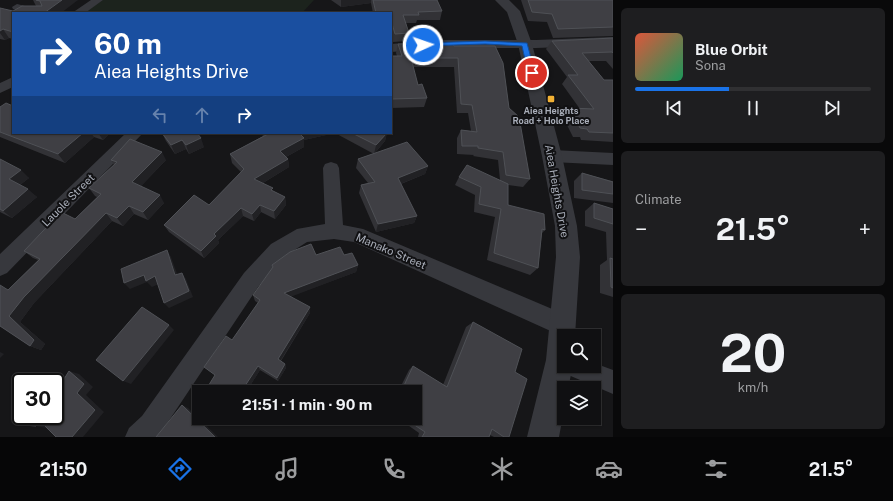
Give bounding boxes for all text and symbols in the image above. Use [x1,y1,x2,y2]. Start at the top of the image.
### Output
position arrow [402,24,444,66]
text: 60 m [94,27,162,60]
icon: right [28,28,80,80]
text: Blue Orbit [695,41,768,58]
pin [515,56,549,90]
text: Sona [695,58,726,73]
text: Aiea Heights Drive [94,61,249,82]
icon: arrive [521,62,543,84]
marker: Aiea Heights Road + Holo Place [546,94,556,104]
icon: previous [663,97,685,119]
icon: pause [742,97,764,119]
icon: next [821,97,843,119]
icon: left [149,104,171,126]
icon: ahead [191,104,213,126]
icon: right [233,104,255,126]
place label: Aiea Heights Road + Holo Place [512,105,590,126]
street label: Aiea Heights Drive [543,143,571,239]
street label: Lauole Street [39,171,97,229]
text: Climate [635,192,682,207]
text: 21.5° [716,211,790,247]
text: − [635,216,647,242]
text: + [859,216,871,242]
street label: Manako Street [354,231,428,271]
text: 20 [720,323,786,384]
map controls [557,329,601,425]
button: search [557,329,601,373]
speed limit sign: 30 [12,373,64,425]
text: km/h [738,380,768,395]
button: layers [557,381,601,425]
text: 21:51 · 1 min · 90 m [242,396,372,413]
icon: directions [166,455,194,483]
icon: music [273,455,301,483]
icon: phone [380,455,408,483]
icon: climate [488,455,516,483]
icon: car [595,455,623,483]
icon: filters [702,455,730,483]
text: 21:50 [40,459,87,480]
text: 21.5° [809,459,853,480]

